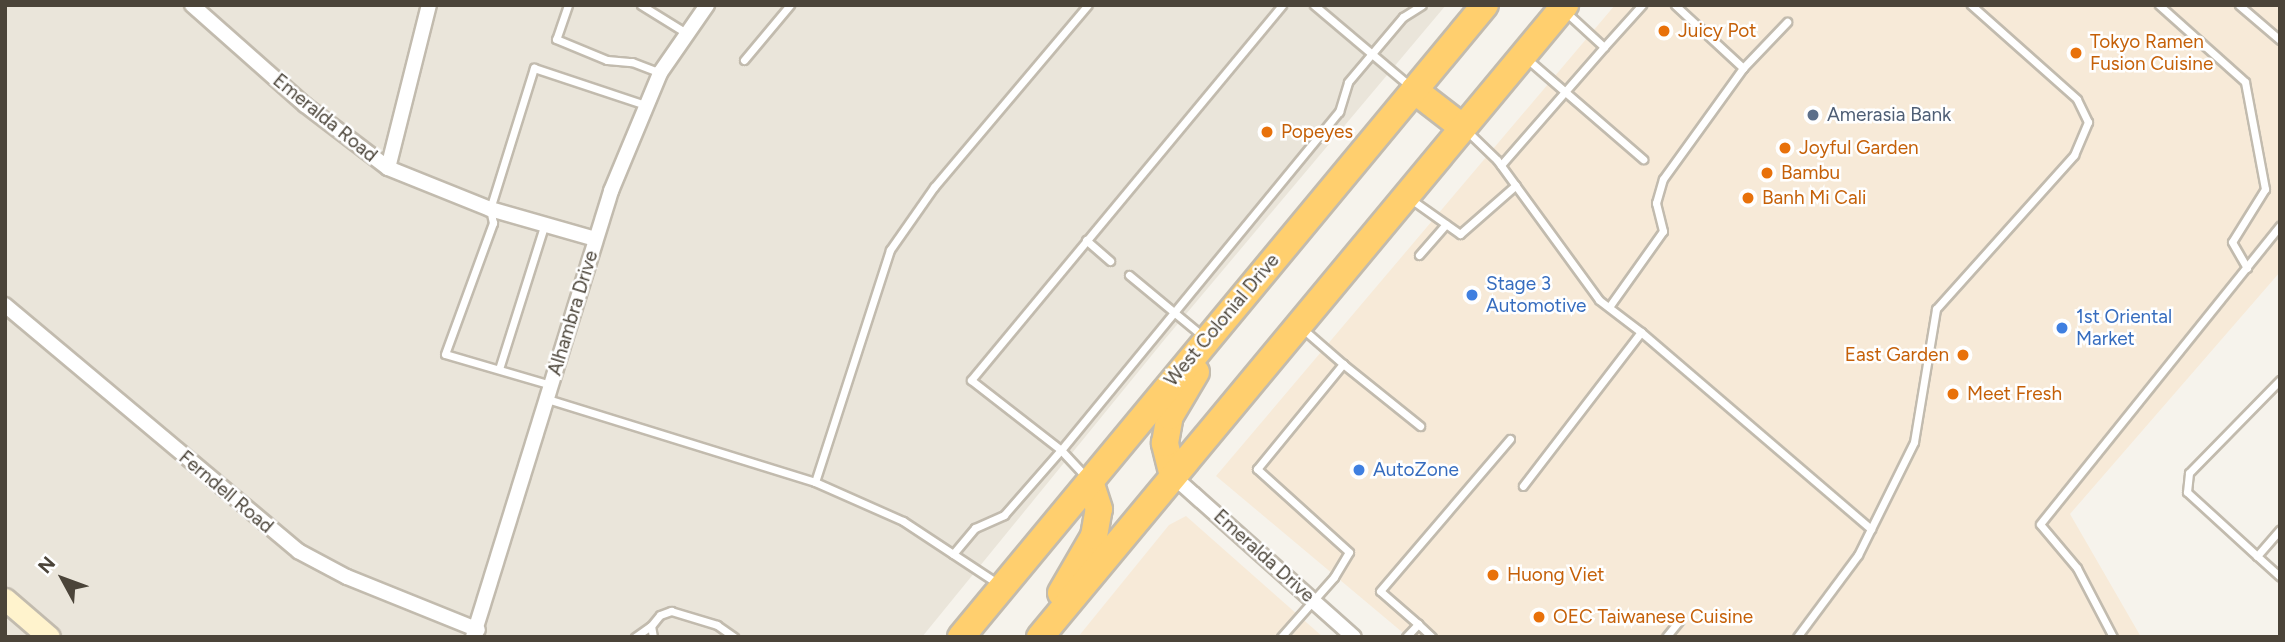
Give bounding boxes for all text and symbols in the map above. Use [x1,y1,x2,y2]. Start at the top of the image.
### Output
place label: Juicy Pot [1678,20,1757,42]
marker: Juicy Pot [1656,23,1672,39]
place label: Tokyo Ramen Fusion Cuisine [2090,31,2213,75]
marker: Tokyo Ramen Fusion Cuisine [2068,45,2084,61]
street label: Emeralda Road [268,69,382,167]
place label: Amerasia Bank [1827,104,1951,126]
marker: Amerasia Bank [1805,107,1821,123]
place label: Popeyes [1281,121,1353,143]
marker: Popeyes [1259,124,1275,140]
place label: Joyful Garden [1799,137,1919,159]
marker: Joyful Garden [1777,140,1793,156]
place label: Bambu [1781,162,1840,184]
marker: Bambu [1759,165,1775,181]
place label: Banh Mi Cali [1762,187,1866,209]
marker: Banh Mi Cali [1740,190,1756,206]
street label: Alhambra Drive [543,248,603,378]
street label: West Colonial Drive [1160,249,1284,391]
place label: Stage 3 Automotive [1486,273,1586,317]
marker: Stage 3 Automotive [1464,287,1480,303]
place label: 1st Oriental Market [2076,306,2172,350]
marker: 1st Oriental Market [2054,320,2070,336]
place label: East Garden [1845,344,1949,366]
marker: East Garden [1955,347,1971,363]
place label: Meet Fresh [1967,383,2062,405]
marker: Meet Fresh [1945,386,1961,402]
street label: Ferndell Road [174,446,278,538]
place label: AutoZone [1373,459,1459,481]
marker: AutoZone [1351,462,1367,478]
street label: Emeralda Drive [1209,505,1319,607]
north arrow [28,544,98,614]
text: N [33,552,60,578]
place label: Huong Viet [1507,564,1604,586]
marker: Huong Viet [1485,567,1501,583]
place label: OEC Taiwanese Cuisine [1553,606,1753,628]
marker: OEC Taiwanese Cuisine [1531,609,1547,625]

